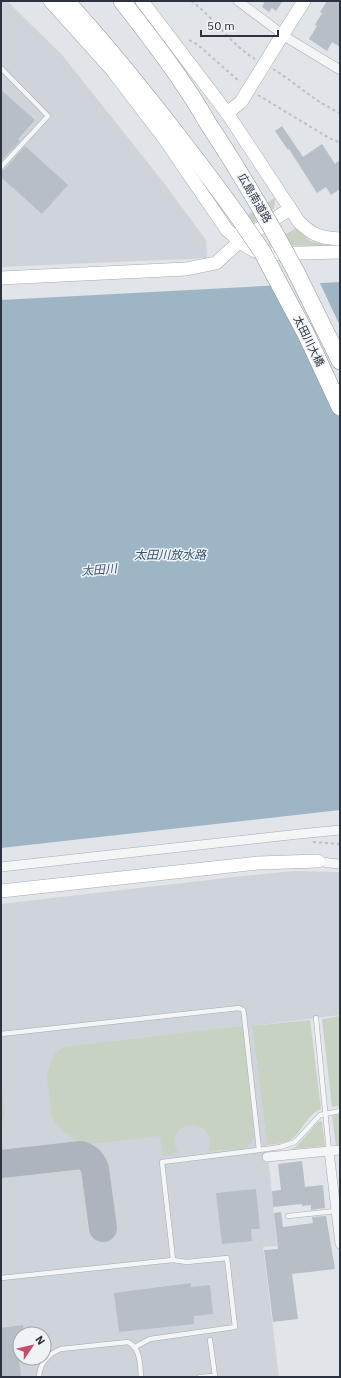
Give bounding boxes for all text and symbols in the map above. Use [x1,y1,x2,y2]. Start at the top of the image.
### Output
scale bar [201,12,278,38]
text: 50 m [207,18,235,33]
street label: 広島南道路 [235,171,275,225]
street label: 太田川大橋 [291,313,327,369]
water label: 太田川放水路 [134,547,207,562]
water label: 太田川 [80,560,120,579]
north arrow [12,1326,52,1366]
text: N [32,1333,48,1348]

